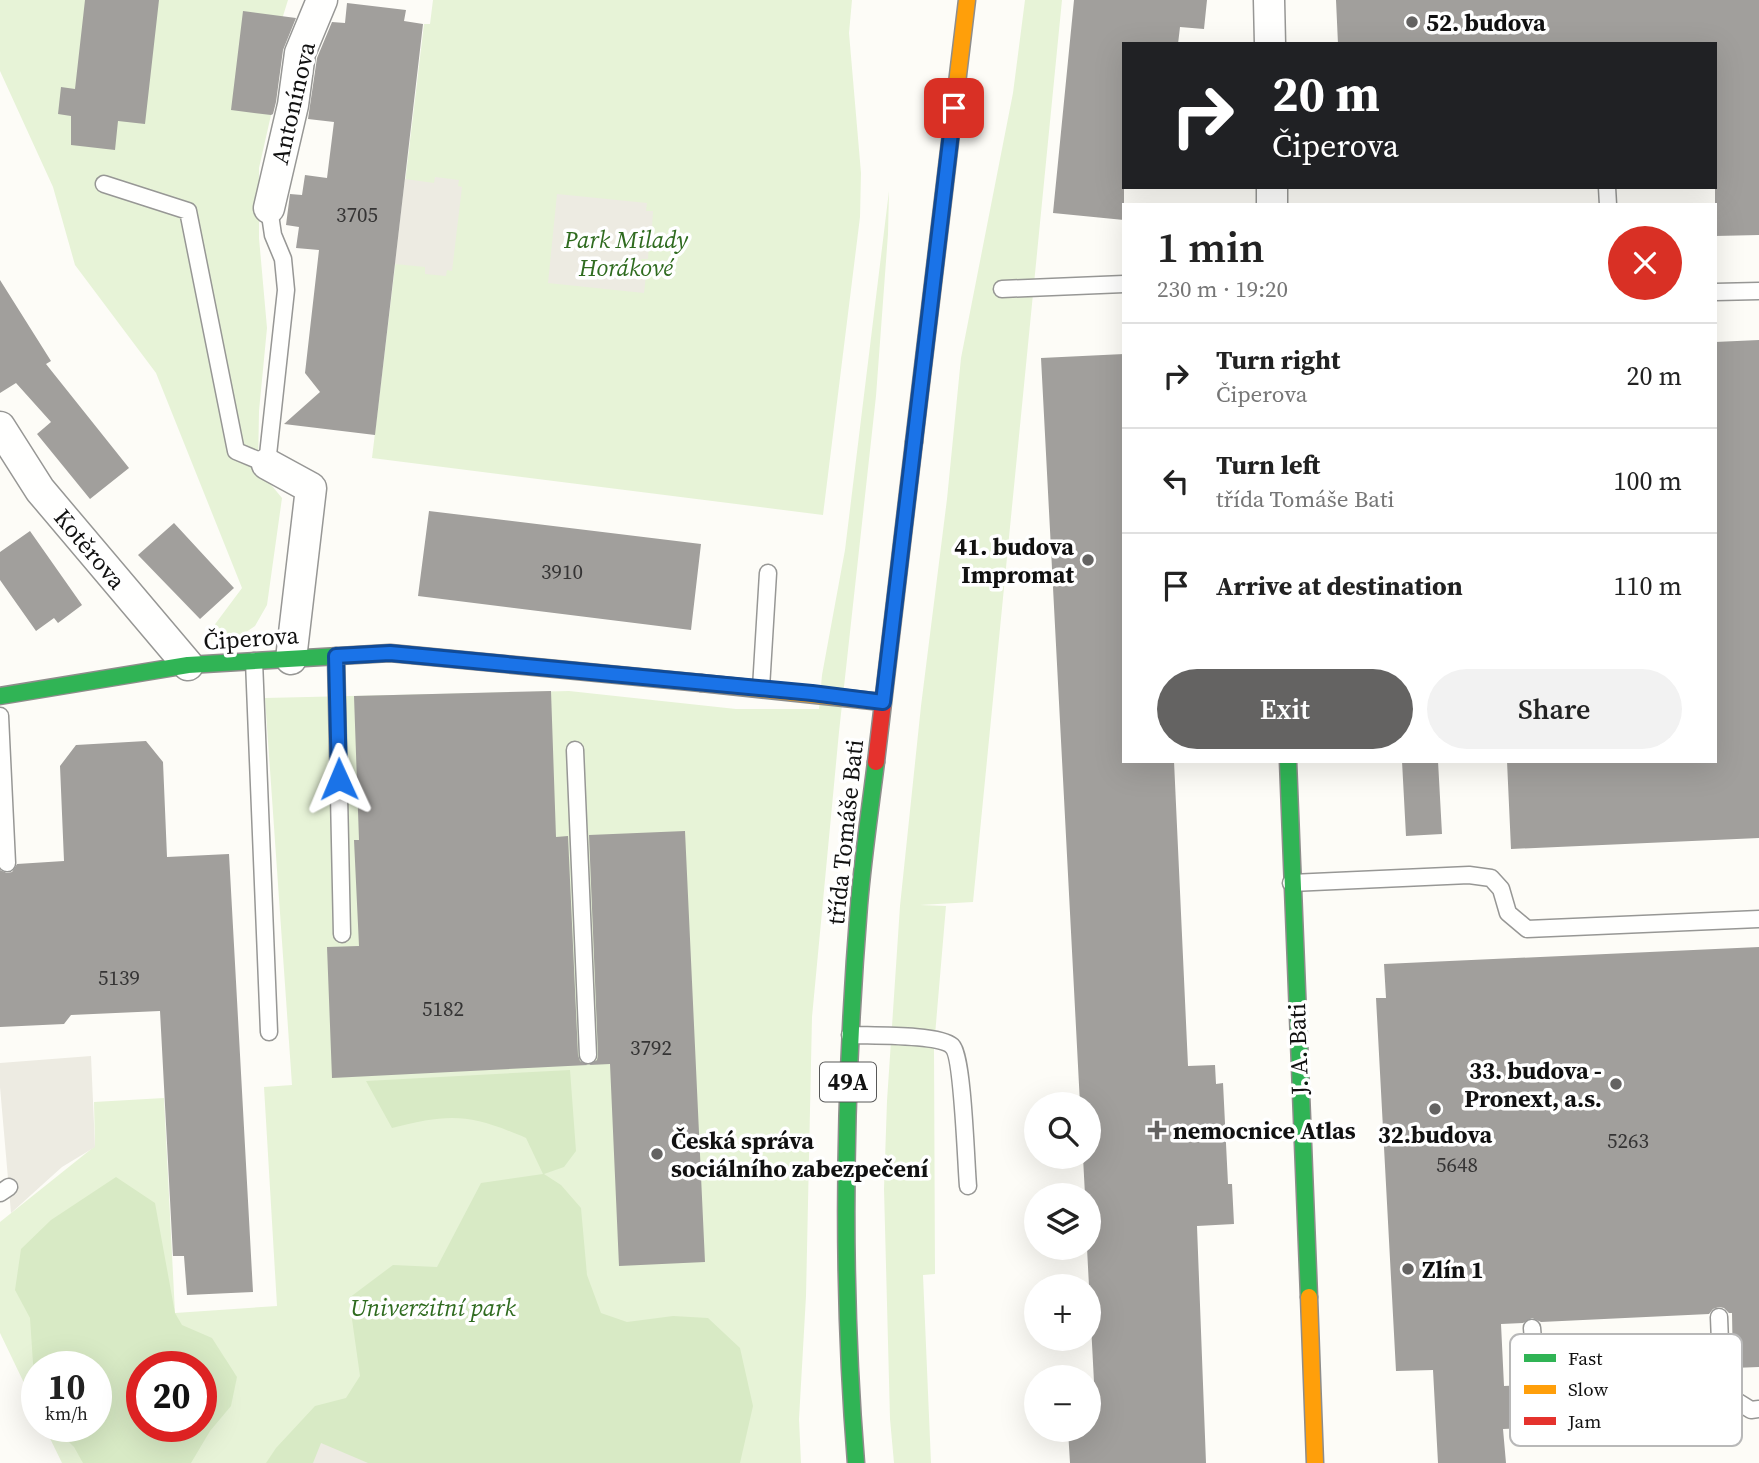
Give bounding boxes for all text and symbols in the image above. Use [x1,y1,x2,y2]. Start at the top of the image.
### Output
place label: 52. budova [1426,6,1546,39]
marker: 52. budova [1404,14,1420,30]
street label: Antonínova [263,38,323,167]
text: 20 m [1272,60,1380,127]
icon: right [1157,70,1248,161]
pin [924,78,984,138]
icon: arrive [935,89,973,127]
text: Čiperova [1272,124,1399,168]
house number: 3705 [336,200,378,229]
text: 1 min [1157,218,1265,276]
park label: Park Milady Horákové [563,223,689,284]
button: close [1608,226,1682,300]
text: 230 m · 19:20 [1157,273,1288,305]
text: Turn right [1216,342,1340,378]
icon: right [1157,357,1195,395]
text: 20 m [1627,358,1682,394]
text: Čiperova [1216,378,1307,410]
text: Turn left [1216,447,1320,483]
icon: left [1157,462,1195,500]
text: 100 m [1614,463,1682,499]
text: třída Tomáše Bati [1216,483,1394,515]
street label: Kotěrova [47,502,134,597]
place label: 41. budova Impromat [954,530,1074,591]
marker: 41. budova Impromat [1080,552,1096,568]
house number: 3910 [541,557,583,586]
icon: arrive [1157,567,1195,605]
text: Arrive at destination [1216,568,1463,604]
text: 110 m [1614,568,1682,604]
street label: Čiperova [202,618,300,658]
button: Exit [1157,669,1413,749]
button: Share [1427,669,1682,749]
street label: třída Tomáše Bati [819,738,871,926]
position arrow [302,742,376,816]
house number: 5139 [98,963,140,992]
house number: 5182 [422,994,464,1023]
street label: J. A. Bati [1280,1003,1316,1096]
house number: 3792 [630,1033,672,1062]
place label: 33. budova - Pronext, a.s. [1464,1054,1602,1115]
road number: 49A [820,1063,876,1102]
marker: 33. budova - Pronext, a.s. [1608,1076,1624,1092]
map controls [1024,1092,1101,1442]
button: search [1024,1092,1101,1169]
marker: 32.budova [1427,1101,1443,1117]
place label: nemocnice Atlas [1173,1114,1356,1147]
place label: 32.budova [1378,1118,1493,1151]
marker: nemocnice Atlas [1147,1120,1167,1140]
place label: Česká správa sociálního zabezpečení [671,1124,929,1185]
house number: 5263 [1607,1126,1649,1155]
marker: Česká správa sociálního zabezpečení [649,1146,665,1162]
house number: 5648 [1436,1150,1478,1179]
button: layers [1024,1183,1101,1260]
place label: Zlín 1 [1422,1253,1484,1286]
marker: Zlín 1 [1400,1261,1416,1277]
button: + [1024,1274,1101,1351]
park label: Univerzitní park [350,1291,516,1324]
legend [1510,1334,1742,1446]
text: Fast [1568,1345,1603,1371]
speed limit sign: 20 [126,1351,217,1442]
text: 10 [48,1363,85,1411]
button: − [1024,1365,1101,1442]
text: Slow [1568,1376,1609,1402]
text: km/h [45,1401,88,1426]
text: Jam [1567,1408,1601,1434]

